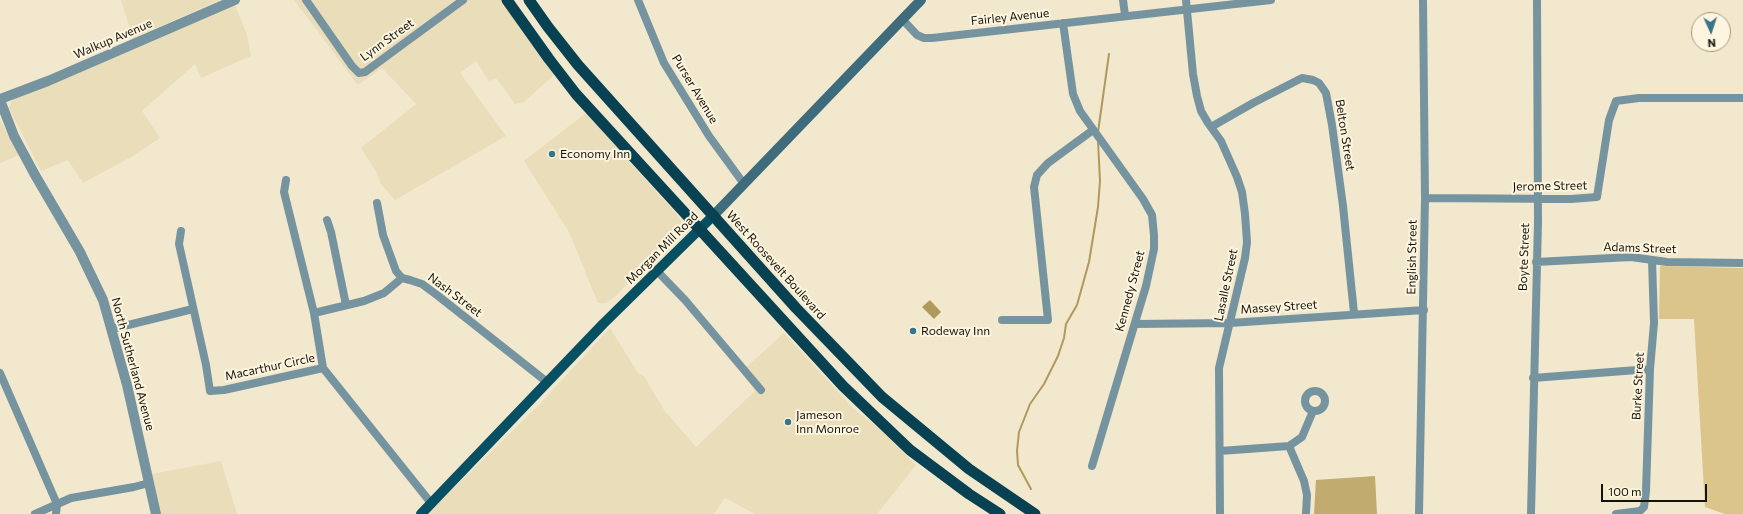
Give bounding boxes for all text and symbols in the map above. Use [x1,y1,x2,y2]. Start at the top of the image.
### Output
street label: Fairley Avenue [970,6,1050,28]
north arrow [1691,12,1731,52]
street label: Walkup Avenue [72,16,154,62]
street label: Lynn Street [357,16,417,64]
text: N [1707,37,1716,50]
street label: Purser Avenue [669,52,721,126]
street label: Belton Street [1332,98,1358,172]
place label: Economy Inn [560,147,630,161]
marker: Economy Inn [547,149,557,159]
street label: Jerome Street [1513,178,1587,194]
street label: West Roosevelt Boulevard [723,208,829,322]
street label: Morgan Mill Road [623,209,701,287]
street label: English Street [1404,219,1420,295]
street label: Boyte Street [1516,223,1532,291]
street label: Adams Street [1603,240,1677,256]
street label: Lasalle Street [1211,248,1241,322]
street label: Kennedy Street [1112,249,1148,333]
street label: Nash Street [425,270,485,320]
street label: North Sutherland Avenue [108,296,158,432]
street label: Massey Street [1240,297,1318,317]
place label: Rodeway Inn [921,324,990,338]
marker: Rodeway Inn [908,326,918,336]
street label: Macarthur Circle [224,350,316,384]
street label: Burke Street [1629,352,1647,420]
place label: Jameson Inn Monroe [796,408,859,436]
marker: Jameson Inn Monroe [783,417,793,427]
scale bar [1603,476,1709,502]
text: 100 m [1608,484,1642,498]

